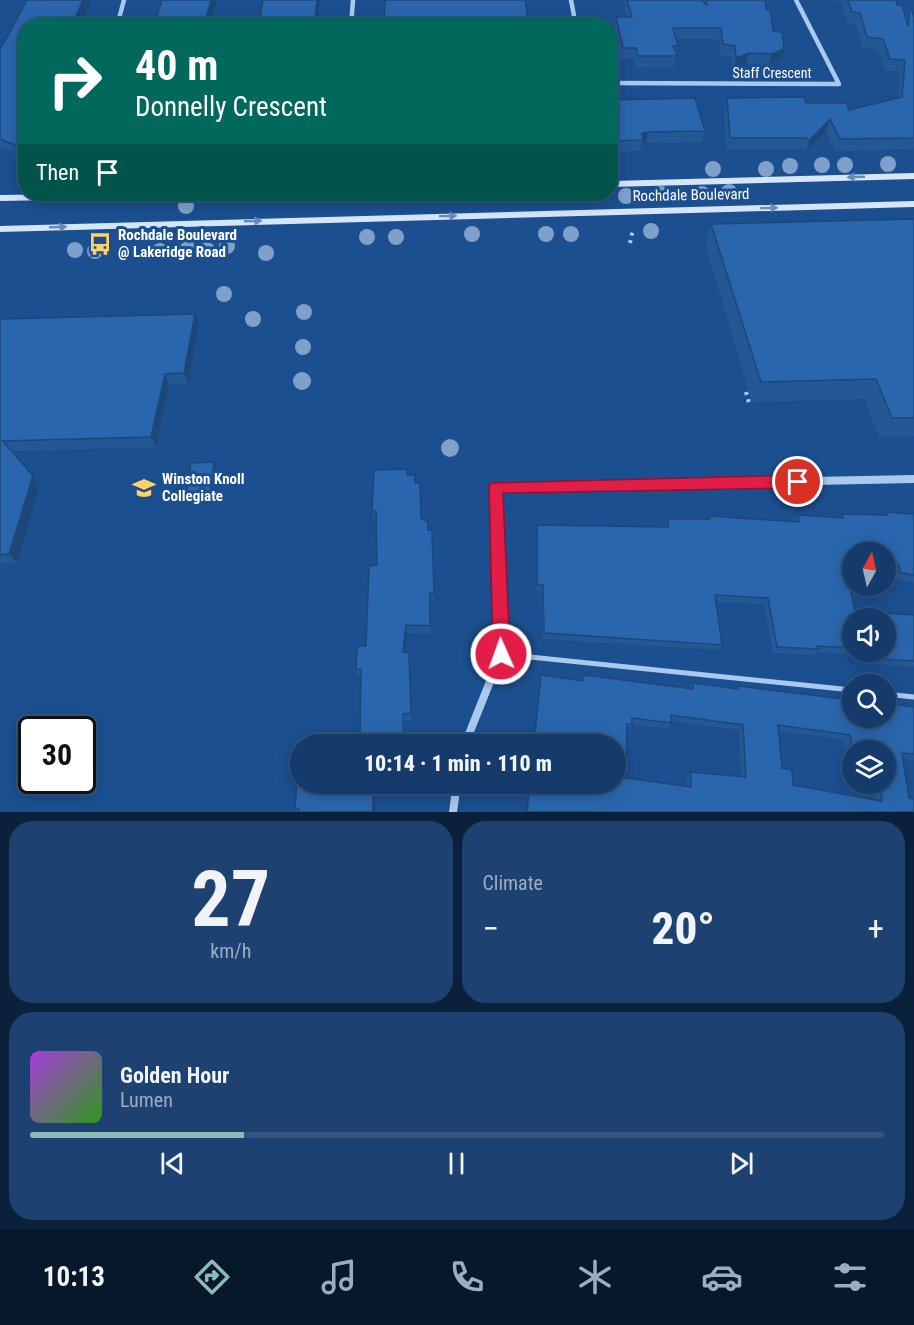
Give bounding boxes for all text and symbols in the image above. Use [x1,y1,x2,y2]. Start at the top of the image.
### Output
text: 40 m [135,41,218,90]
icon: right [36,42,114,120]
street label: Staff Crescent [732,65,812,81]
text: Donnelly Crescent [135,91,327,123]
icon: arrive [91,156,124,189]
text: Then [36,160,79,185]
one-way arrow [846,173,865,182]
street label: Rochdale Boulevard [632,185,750,205]
one-way arrow [760,203,779,212]
one-way arrow [439,211,458,221]
one-way arrow [244,217,263,226]
one-way arrow [49,223,68,232]
place label: Rochdale Boulevard @ Lakeridge Road [118,226,237,261]
bus stop icon: Rochdale Boulevard @ Lakeridge Road [87,231,113,257]
pin [772,456,823,507]
icon: arrive [781,465,814,498]
place label: Winston Knoll Collegiate [162,470,245,505]
school or university icon: Winston Knoll Collegiate [131,475,157,501]
north arrow [842,542,896,596]
map controls [842,542,896,794]
button: sound [842,608,896,662]
position arrow [469,622,533,686]
button: search [842,674,896,728]
speed limit sign: 30 [18,716,96,794]
button: layers [842,740,896,794]
text: 10:14 · 1 min · 110 m [364,751,552,776]
text: 27 [191,854,270,945]
text: Climate [483,871,543,895]
text: 20° [652,902,715,955]
text: − [483,909,499,948]
text: + [868,909,884,948]
text: km/h [210,939,251,963]
text: Golden Hour [120,1063,229,1088]
text: Lumen [120,1088,173,1112]
icon: previous [156,1147,189,1180]
icon: pause [440,1147,473,1180]
icon: next [725,1147,758,1180]
icon: directions [191,1256,233,1298]
icon: music [318,1256,360,1298]
icon: phone [446,1256,488,1298]
icon: climate [574,1256,616,1298]
icon: car [701,1256,743,1298]
icon: filters [829,1256,871,1298]
text: 10:13 [43,1261,105,1293]

